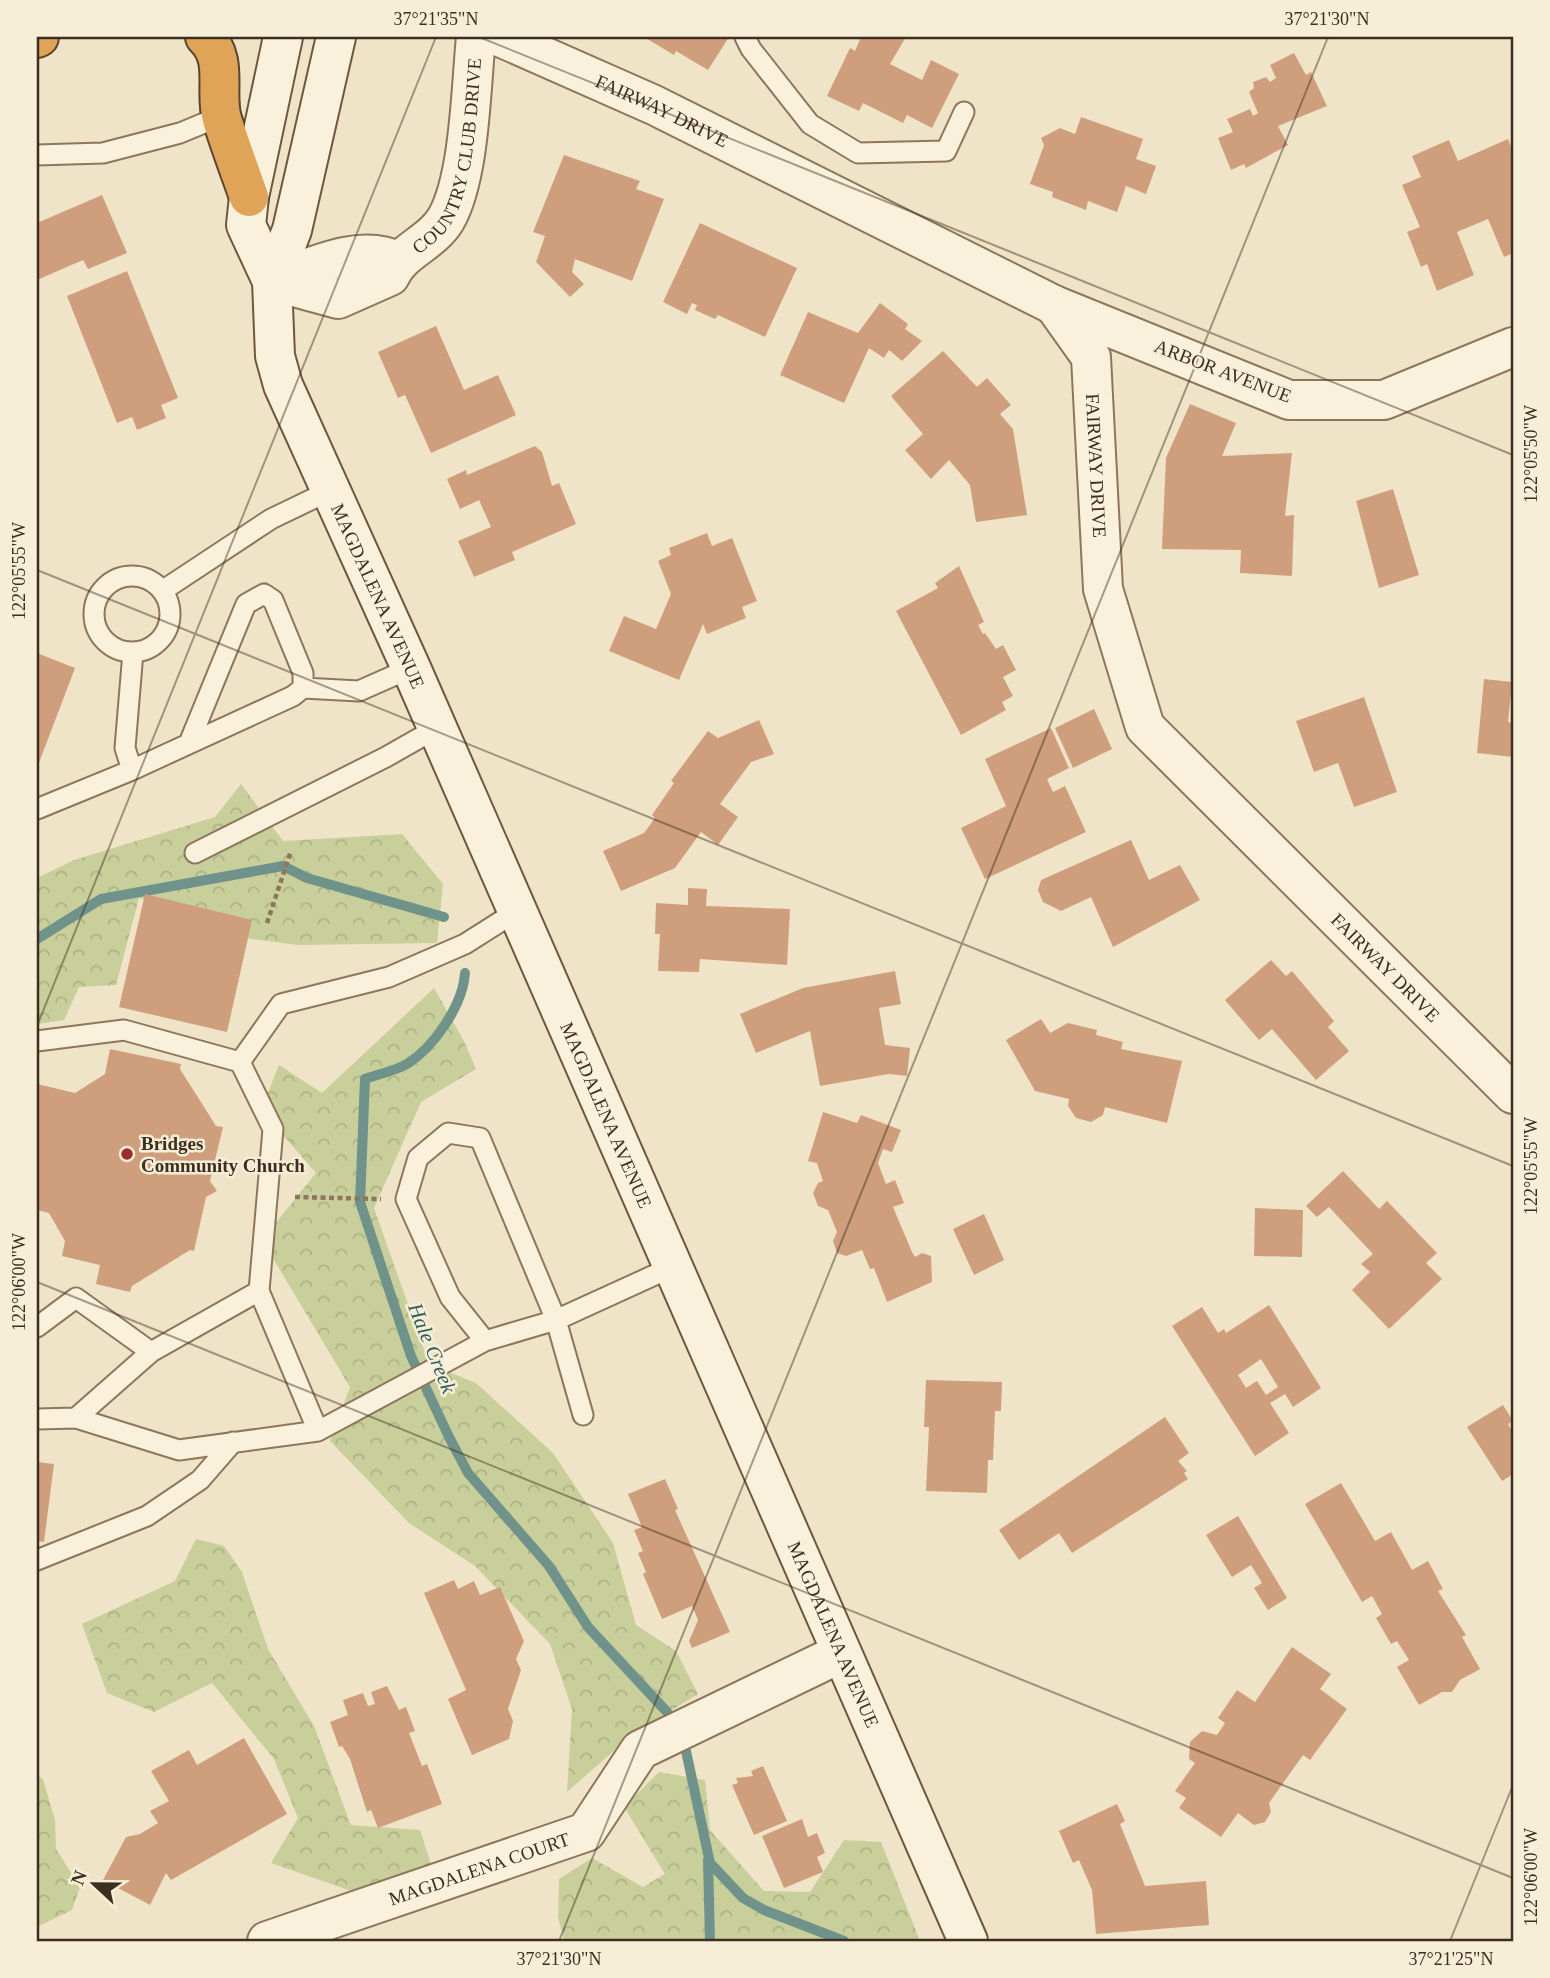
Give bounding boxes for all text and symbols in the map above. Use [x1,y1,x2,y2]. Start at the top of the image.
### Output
text: 37°21'35"N [394,9,478,29]
text: 37°21'30"N [1285,9,1369,29]
street label: COUNTRY CLUB DRIVE [408,57,485,258]
street label: FAIRWAY DRIVE [592,70,732,151]
street label: ARBOR AVENUE [1152,335,1294,407]
street label: FAIRWAY DRIVE [1082,393,1111,538]
text: 122°05'50"W [1521,405,1541,503]
street label: MAGDALENA AVENUE [327,500,429,692]
text: 122°05'55"W [9,522,29,620]
street label: FAIRWAY DRIVE [1327,909,1444,1026]
street label: MAGDALENA AVENUE [557,1019,656,1211]
text: 122°05'55"W [1521,1117,1541,1215]
place label: Bridges Community Church [141,1133,305,1176]
marker: Bridges Community Church [119,1146,135,1162]
text: 122°06'00"W [9,1233,29,1331]
water label: Hale Creek [403,1298,461,1397]
street label: MAGDALENA AVENUE [784,1538,884,1731]
street label: MAGDALENA COURT [386,1828,572,1909]
text: 122°06'00"W [1521,1828,1541,1926]
north arrow [60,1848,130,1918]
text: N [66,1867,91,1888]
text: 37°21'30"N [517,1949,601,1969]
text: 37°21'25"N [1409,1949,1493,1969]

